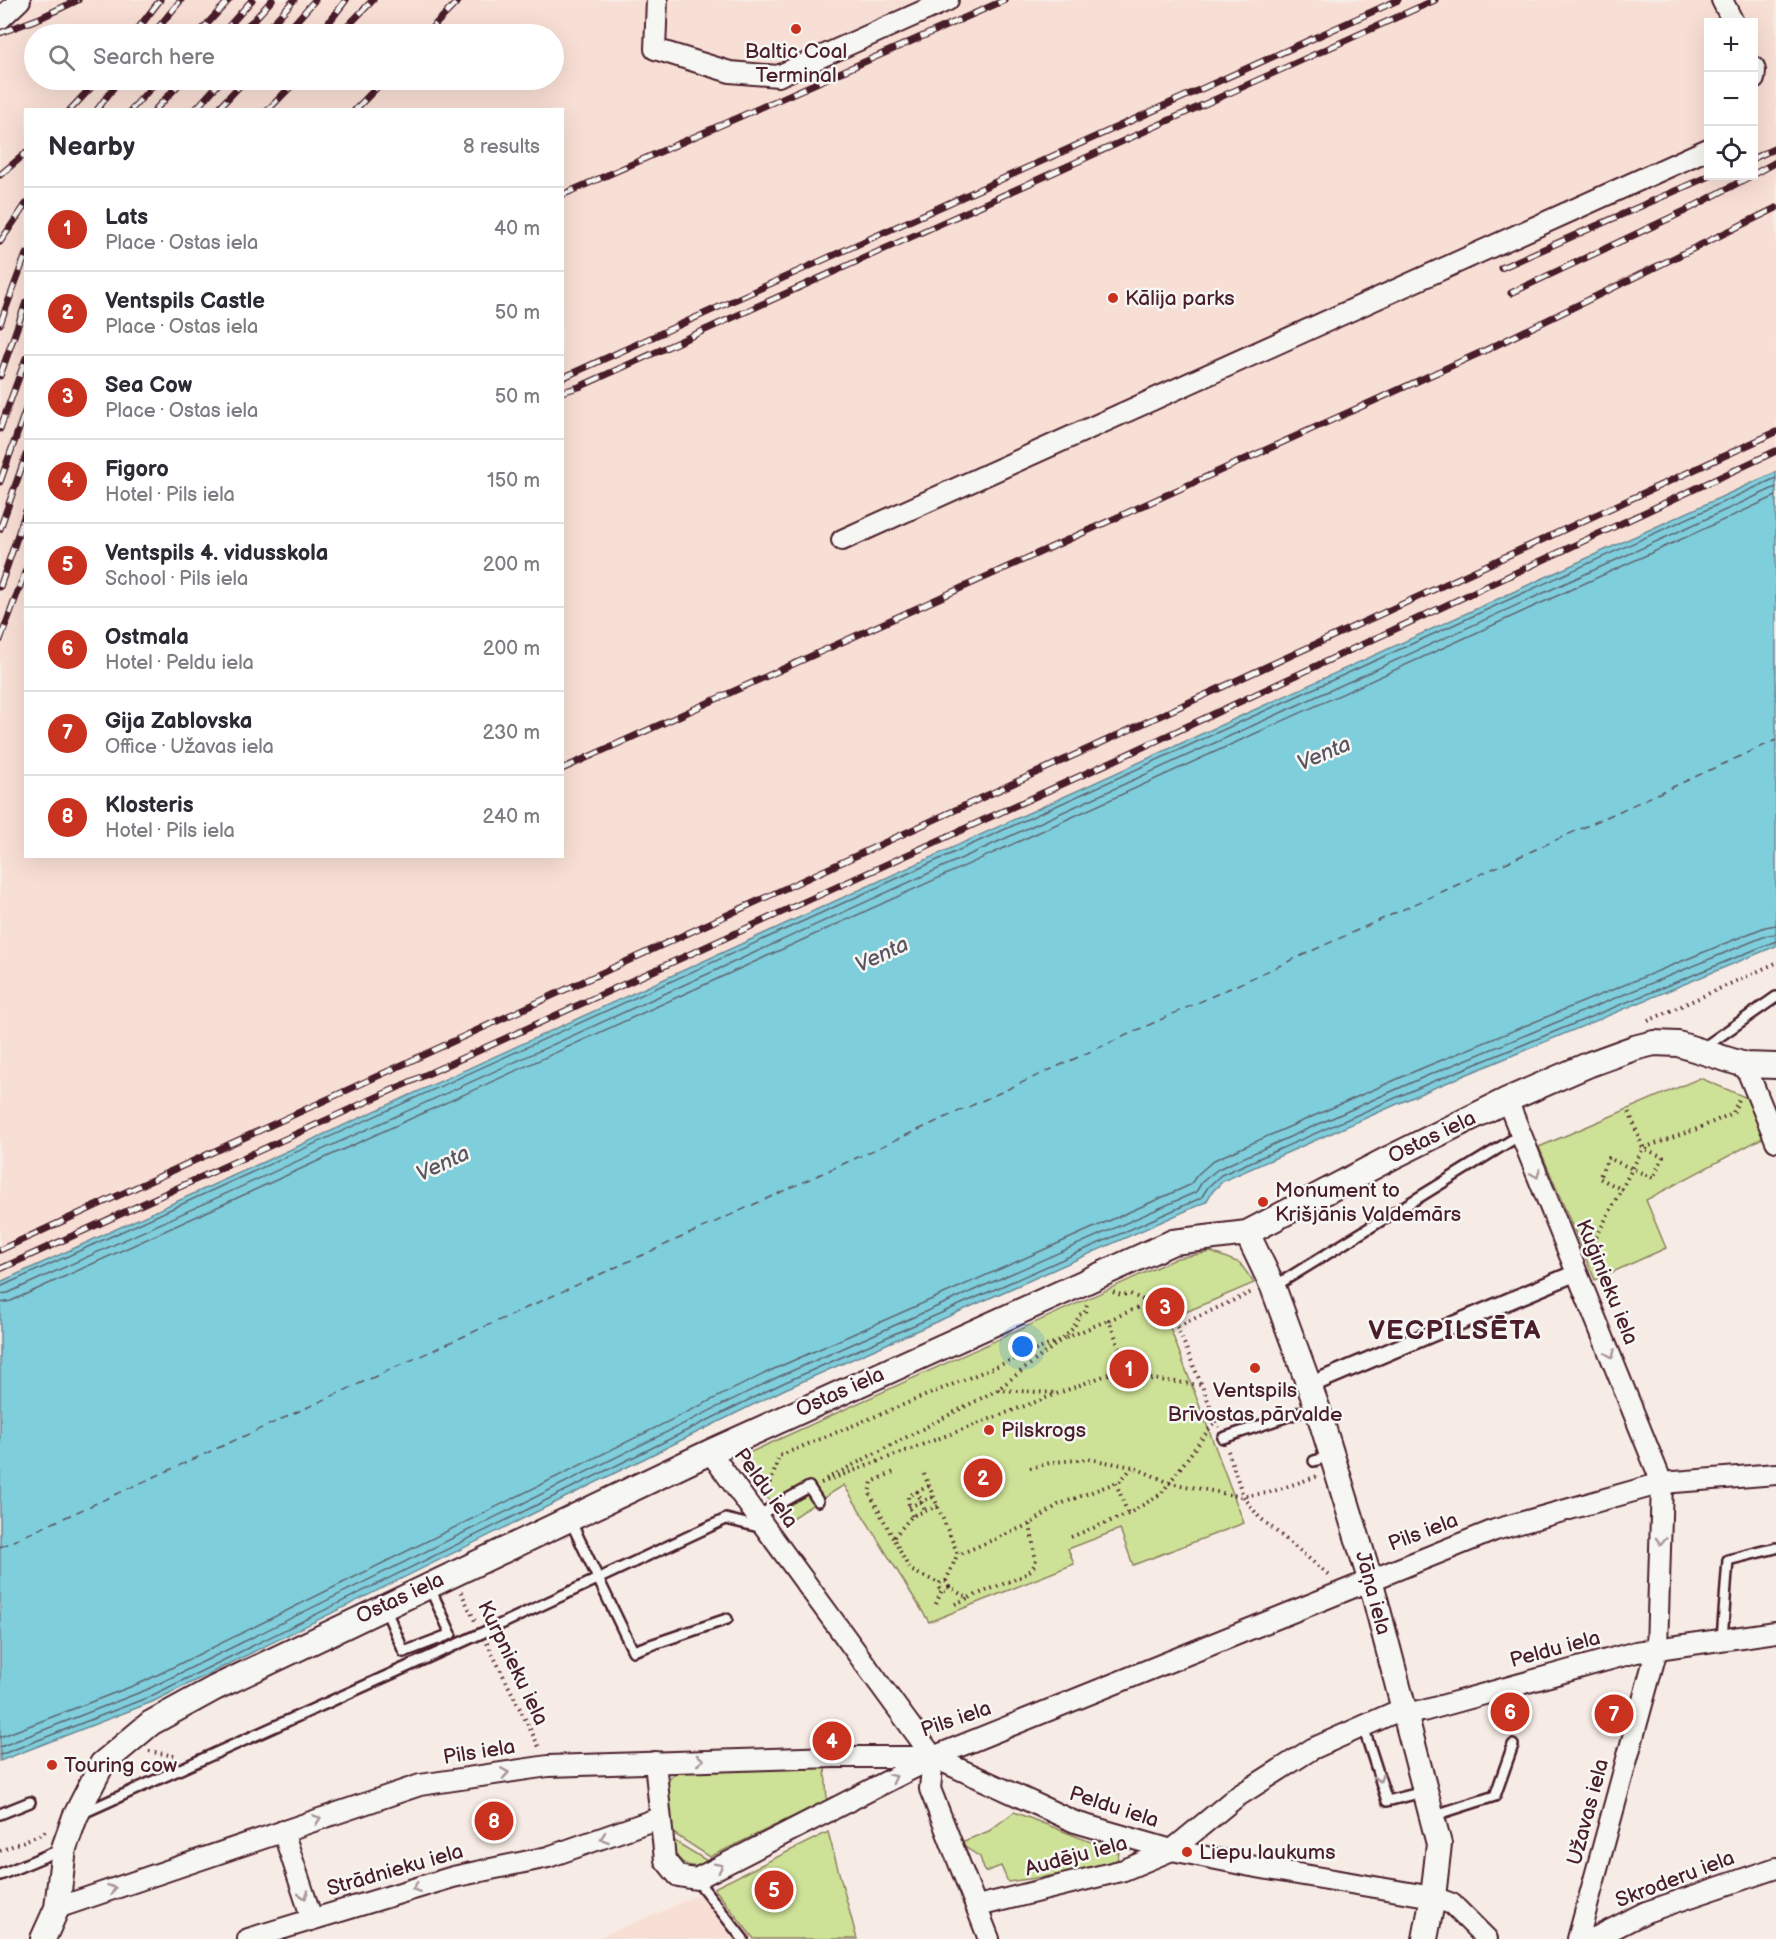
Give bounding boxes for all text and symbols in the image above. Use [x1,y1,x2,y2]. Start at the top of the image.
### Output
map controls [1704,18,1758,180]
button: + [1704,18,1758,72]
marker: Baltic Coal Terminal [789,22,803,36]
search box [24,24,564,90]
place label: Baltic Coal Terminal [745,39,847,88]
icon: search [45,41,78,74]
text: Search here [93,44,215,71]
button: − [1704,72,1758,126]
button: locate [1704,126,1758,180]
text: Nearby [48,132,135,163]
text: 8 results [463,135,540,159]
text: Lats [105,204,148,231]
text: 1 [63,217,72,241]
text: 40 m [494,217,540,241]
text: Place · Ostas iela [105,231,258,255]
place label: Kālija parks [1125,286,1235,311]
text: Ventspils Castle [105,288,265,315]
marker: Kālija parks [1106,291,1120,305]
text: 2 [62,301,73,325]
text: 50 m [495,301,540,325]
text: Place · Ostas iela [105,315,258,339]
text: Sea Cow [105,372,192,399]
text: 3 [62,385,73,409]
text: 50 m [495,385,540,409]
text: Place · Ostas iela [105,399,258,423]
text: Figoro [105,456,169,483]
text: 4 [62,469,73,493]
text: 150 m [487,469,540,493]
text: Hotel · Pils iela [105,483,235,507]
text: Ventspils 4. vidusskola [105,540,328,567]
text: 5 [62,553,73,577]
text: 200 m [483,553,540,577]
text: School · Pils iela [105,567,248,591]
text: Ostmala [105,624,189,651]
text: 6 [61,637,74,661]
text: 200 m [483,637,540,661]
text: Hotel · Peldu iela [105,651,254,675]
text: Gija Zablovska [105,708,252,735]
text: 7 [62,721,73,745]
text: 230 m [483,721,540,745]
water label: Venta [1293,731,1355,777]
text: Office · Užavas iela [105,735,274,759]
text: Klosteris [105,792,194,819]
text: 8 [61,805,74,829]
text: 240 m [483,805,540,829]
text: Hotel · Pils iela [105,819,235,843]
water label: Venta [851,931,913,979]
street label: Ostas iela [1384,1105,1480,1169]
water label: Venta [412,1140,474,1188]
one-way arrow [1529,1168,1541,1179]
place label: Monument to Krišjānis Valdemārs [1275,1178,1461,1227]
marker: Monument to Krišjānis Valdemārs [1256,1195,1270,1209]
street label: Kuģinieku iela [1571,1216,1643,1348]
pin: 3 [1146,1284,1184,1330]
district label: VECPILSĒTA [1368,1315,1542,1347]
your location [1008,1332,1037,1361]
pin: 1 [1110,1346,1148,1392]
one-way arrow [1604,1348,1616,1359]
street label: Ostas iela [792,1361,888,1423]
marker: Ventspils Brīvostas pārvalde [1248,1361,1262,1375]
place label: Ventspils Brīvostas pārvalde [1167,1378,1343,1427]
place label: Pilskrogs [1001,1418,1086,1443]
marker: Pilskrogs [982,1423,996,1437]
street label: Peldu iela [729,1443,803,1533]
pin: 2 [964,1456,1002,1500]
street label: Pils iela [1385,1507,1461,1557]
one-way arrow [1654,1537,1667,1546]
street label: Jāņa iela [1350,1548,1396,1638]
street label: Ostas iela [352,1567,448,1629]
street label: Kurpnieku iela [472,1597,554,1729]
street label: Peldu iela [1507,1625,1603,1673]
pin: 6 [1490,1690,1530,1734]
pin: 7 [1594,1692,1634,1736]
street label: Pils iela [918,1695,994,1743]
pin: 4 [812,1718,852,1764]
street label: Pils iela [441,1734,517,1770]
place label: Touring cow [64,1753,177,1778]
one-way arrow [695,1754,704,1767]
street label: Užavas iela [1562,1756,1614,1868]
marker: Touring cow [45,1758,59,1772]
one-way arrow [501,1767,510,1779]
one-way arrow [1372,1772,1384,1783]
one-way arrow [886,1774,897,1785]
street label: Peldu iela [1066,1781,1162,1833]
pin: 8 [474,1798,514,1844]
one-way arrow [311,1814,322,1826]
one-way arrow [599,1830,610,1843]
street label: Audēju iela [1022,1830,1130,1882]
street label: Strādnieku iela [324,1839,466,1901]
place label: Liepu laukums [1199,1840,1336,1865]
marker: Liepu laukums [1180,1845,1194,1859]
street label: Skroderu iela [1612,1845,1738,1913]
one-way arrow [713,1863,723,1874]
pin: 5 [754,1868,794,1912]
one-way arrow [411,1881,422,1893]
one-way arrow [106,1883,117,1896]
one-way arrow [297,1889,310,1900]

